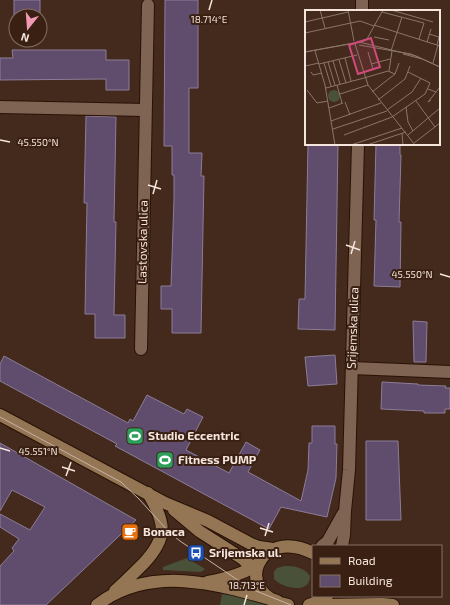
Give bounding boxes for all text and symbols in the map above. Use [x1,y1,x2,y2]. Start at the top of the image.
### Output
north arrow [8,8,48,48]
inset map [305,10,440,145]
text: 18.714°E [191,13,228,25]
text: N [19,31,31,45]
text: 45.550°N [17,136,59,148]
street label: Lastovska ulica [134,200,150,284]
text: 45.550°N [391,268,433,280]
street label: Srijemska ulica [344,287,361,369]
sports icon: Studio Eccentric [125,426,145,446]
place label: Studio Eccentric [148,428,240,442]
text: 45.551°N [18,445,58,457]
sports icon: Fitness PUMP [155,450,175,470]
place label: Fitness PUMP [178,452,257,466]
cafe icon: Bonaca [120,522,140,542]
place label: Bonaca [143,524,185,538]
bus stop icon: Srijemska ul. [186,543,206,563]
place label: Srijemska ul. [209,545,282,560]
legend [312,545,442,597]
text: Road [348,553,376,567]
text: Building [348,573,393,587]
text: 18.713°E [229,579,265,591]

